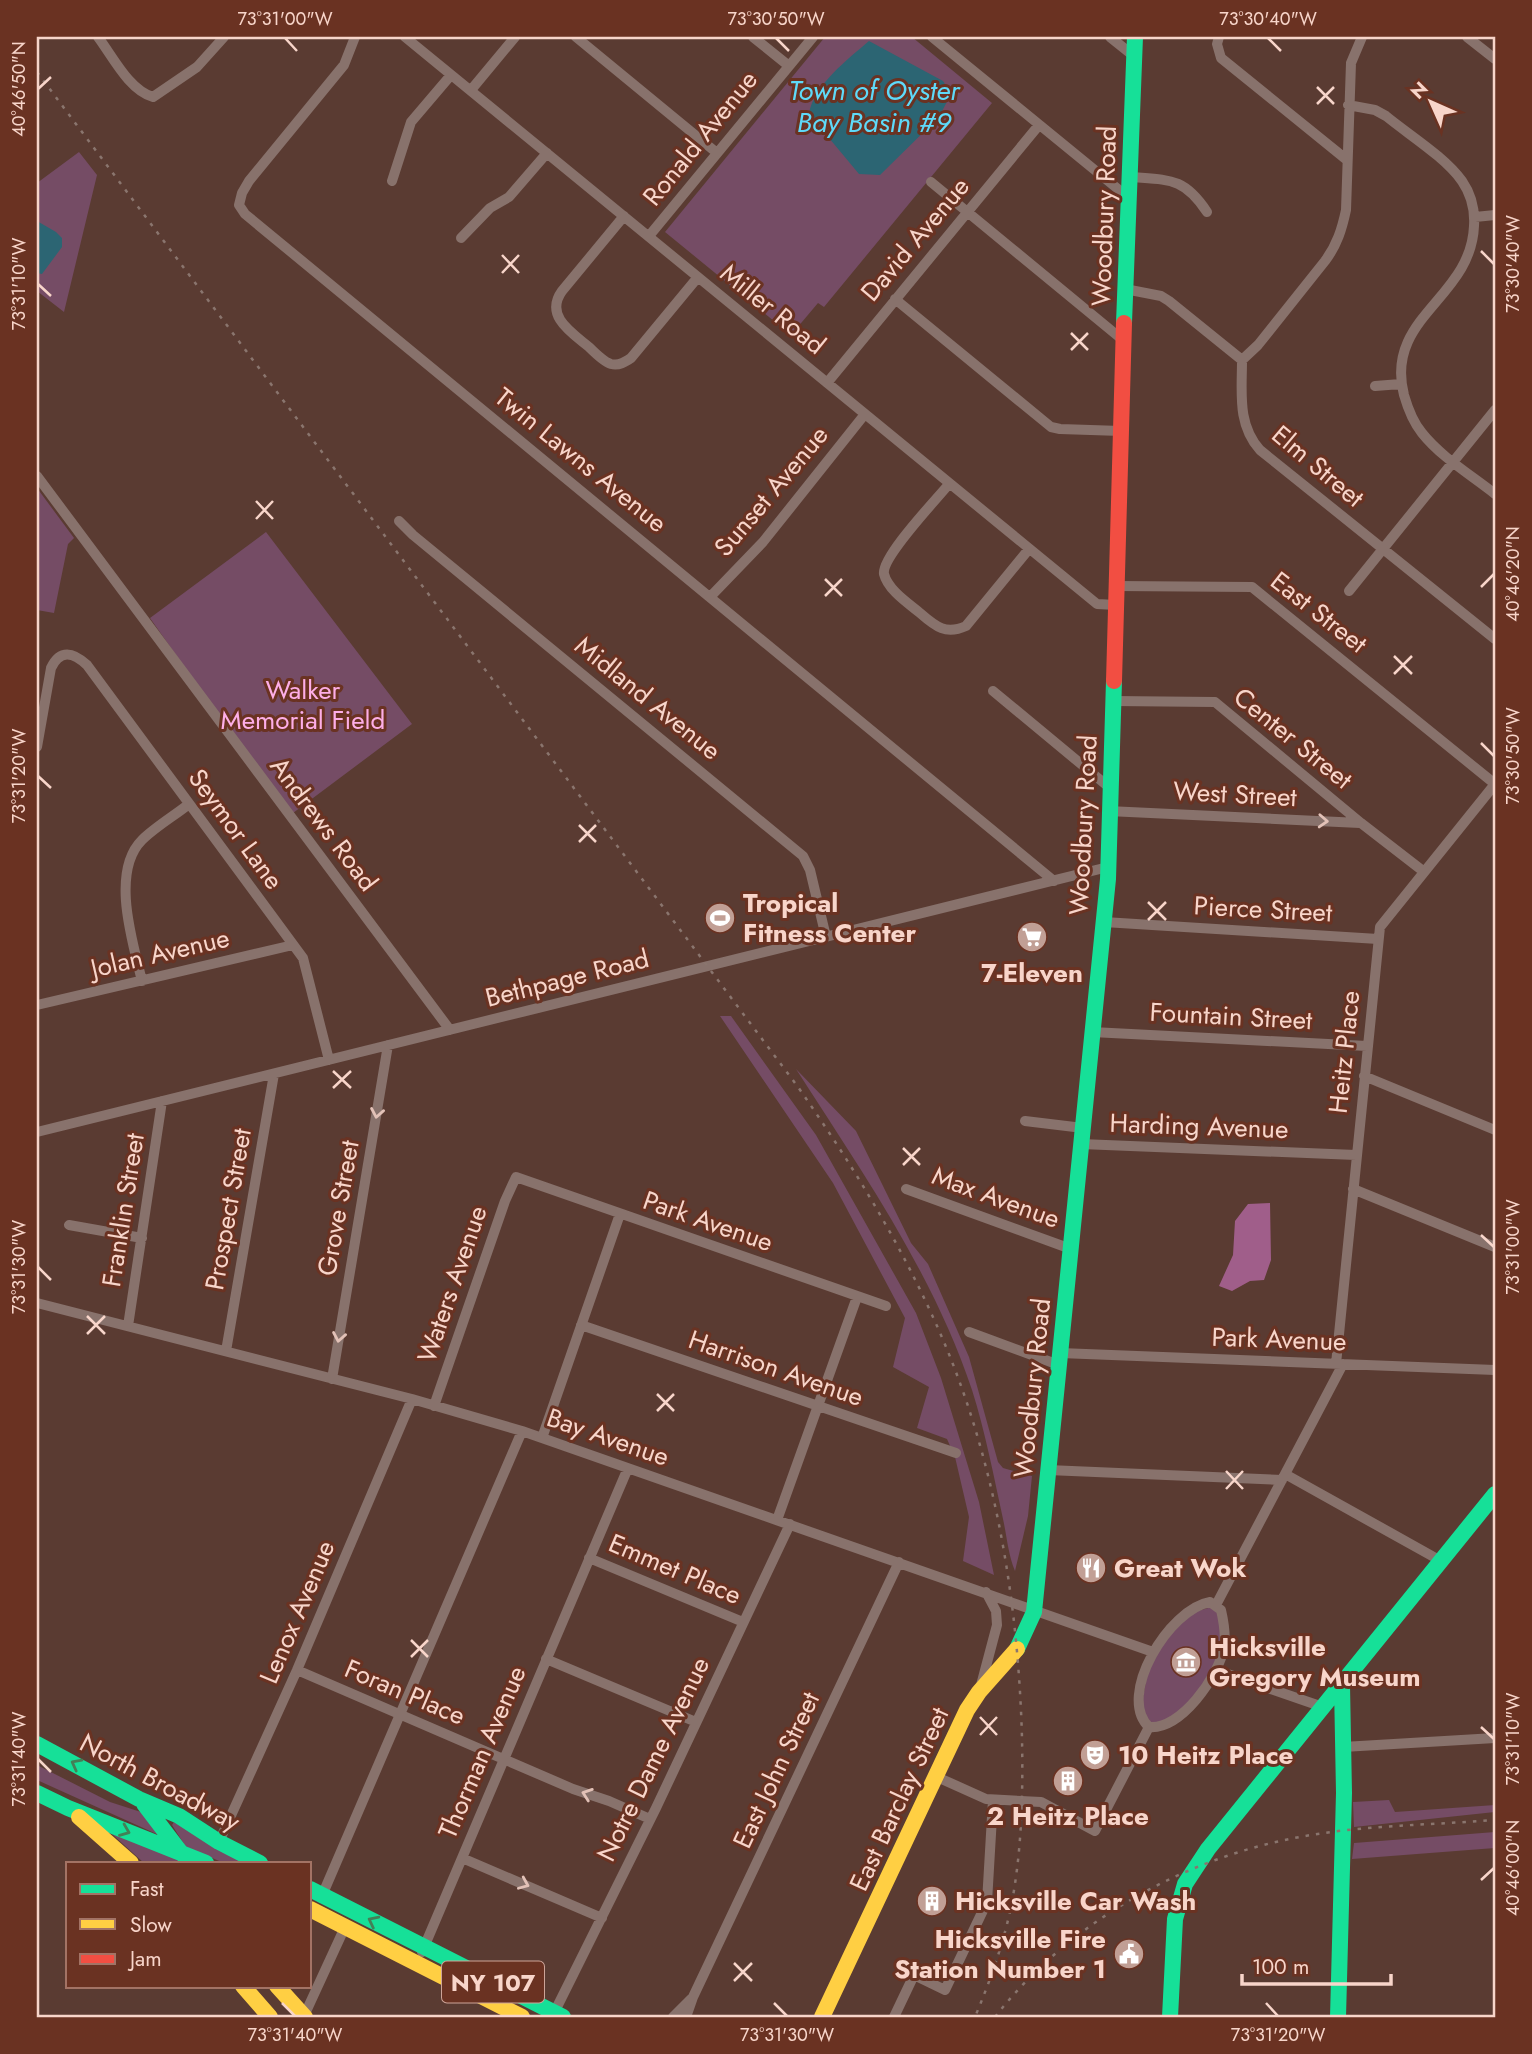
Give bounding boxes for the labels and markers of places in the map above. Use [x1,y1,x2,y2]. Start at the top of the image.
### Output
place label: Tropical Fitness Center [743,884,916,952]
sports icon: Tropical Fitness Center [703,901,737,935]
supermarket icon: 7-Eleven [1015,920,1049,954]
place label: 7-Eleven [981,954,1083,992]
place label: Great Wok [1114,1549,1246,1587]
restaurant icon: Great Wok [1074,1551,1108,1585]
place label: Hicksville Gregory Museum [1209,1628,1421,1696]
museum icon: Hicksville Gregory Museum [1169,1645,1203,1679]
place label: 10 Heitz Place [1118,1736,1293,1774]
theatre icon: 10 Heitz Place [1078,1738,1112,1772]
building icon: 2 Heitz Place [1051,1764,1085,1798]
place label: 2 Heitz Place [987,1797,1149,1835]
place label: Hicksville Car Wash [955,1882,1196,1920]
building icon: Hicksville Car Wash [915,1884,949,1918]
place label: Hicksville Fire Station Number 1 [894,1920,1106,1988]
public building icon: Hicksville Fire Station Number 1 [1112,1937,1146,1971]

